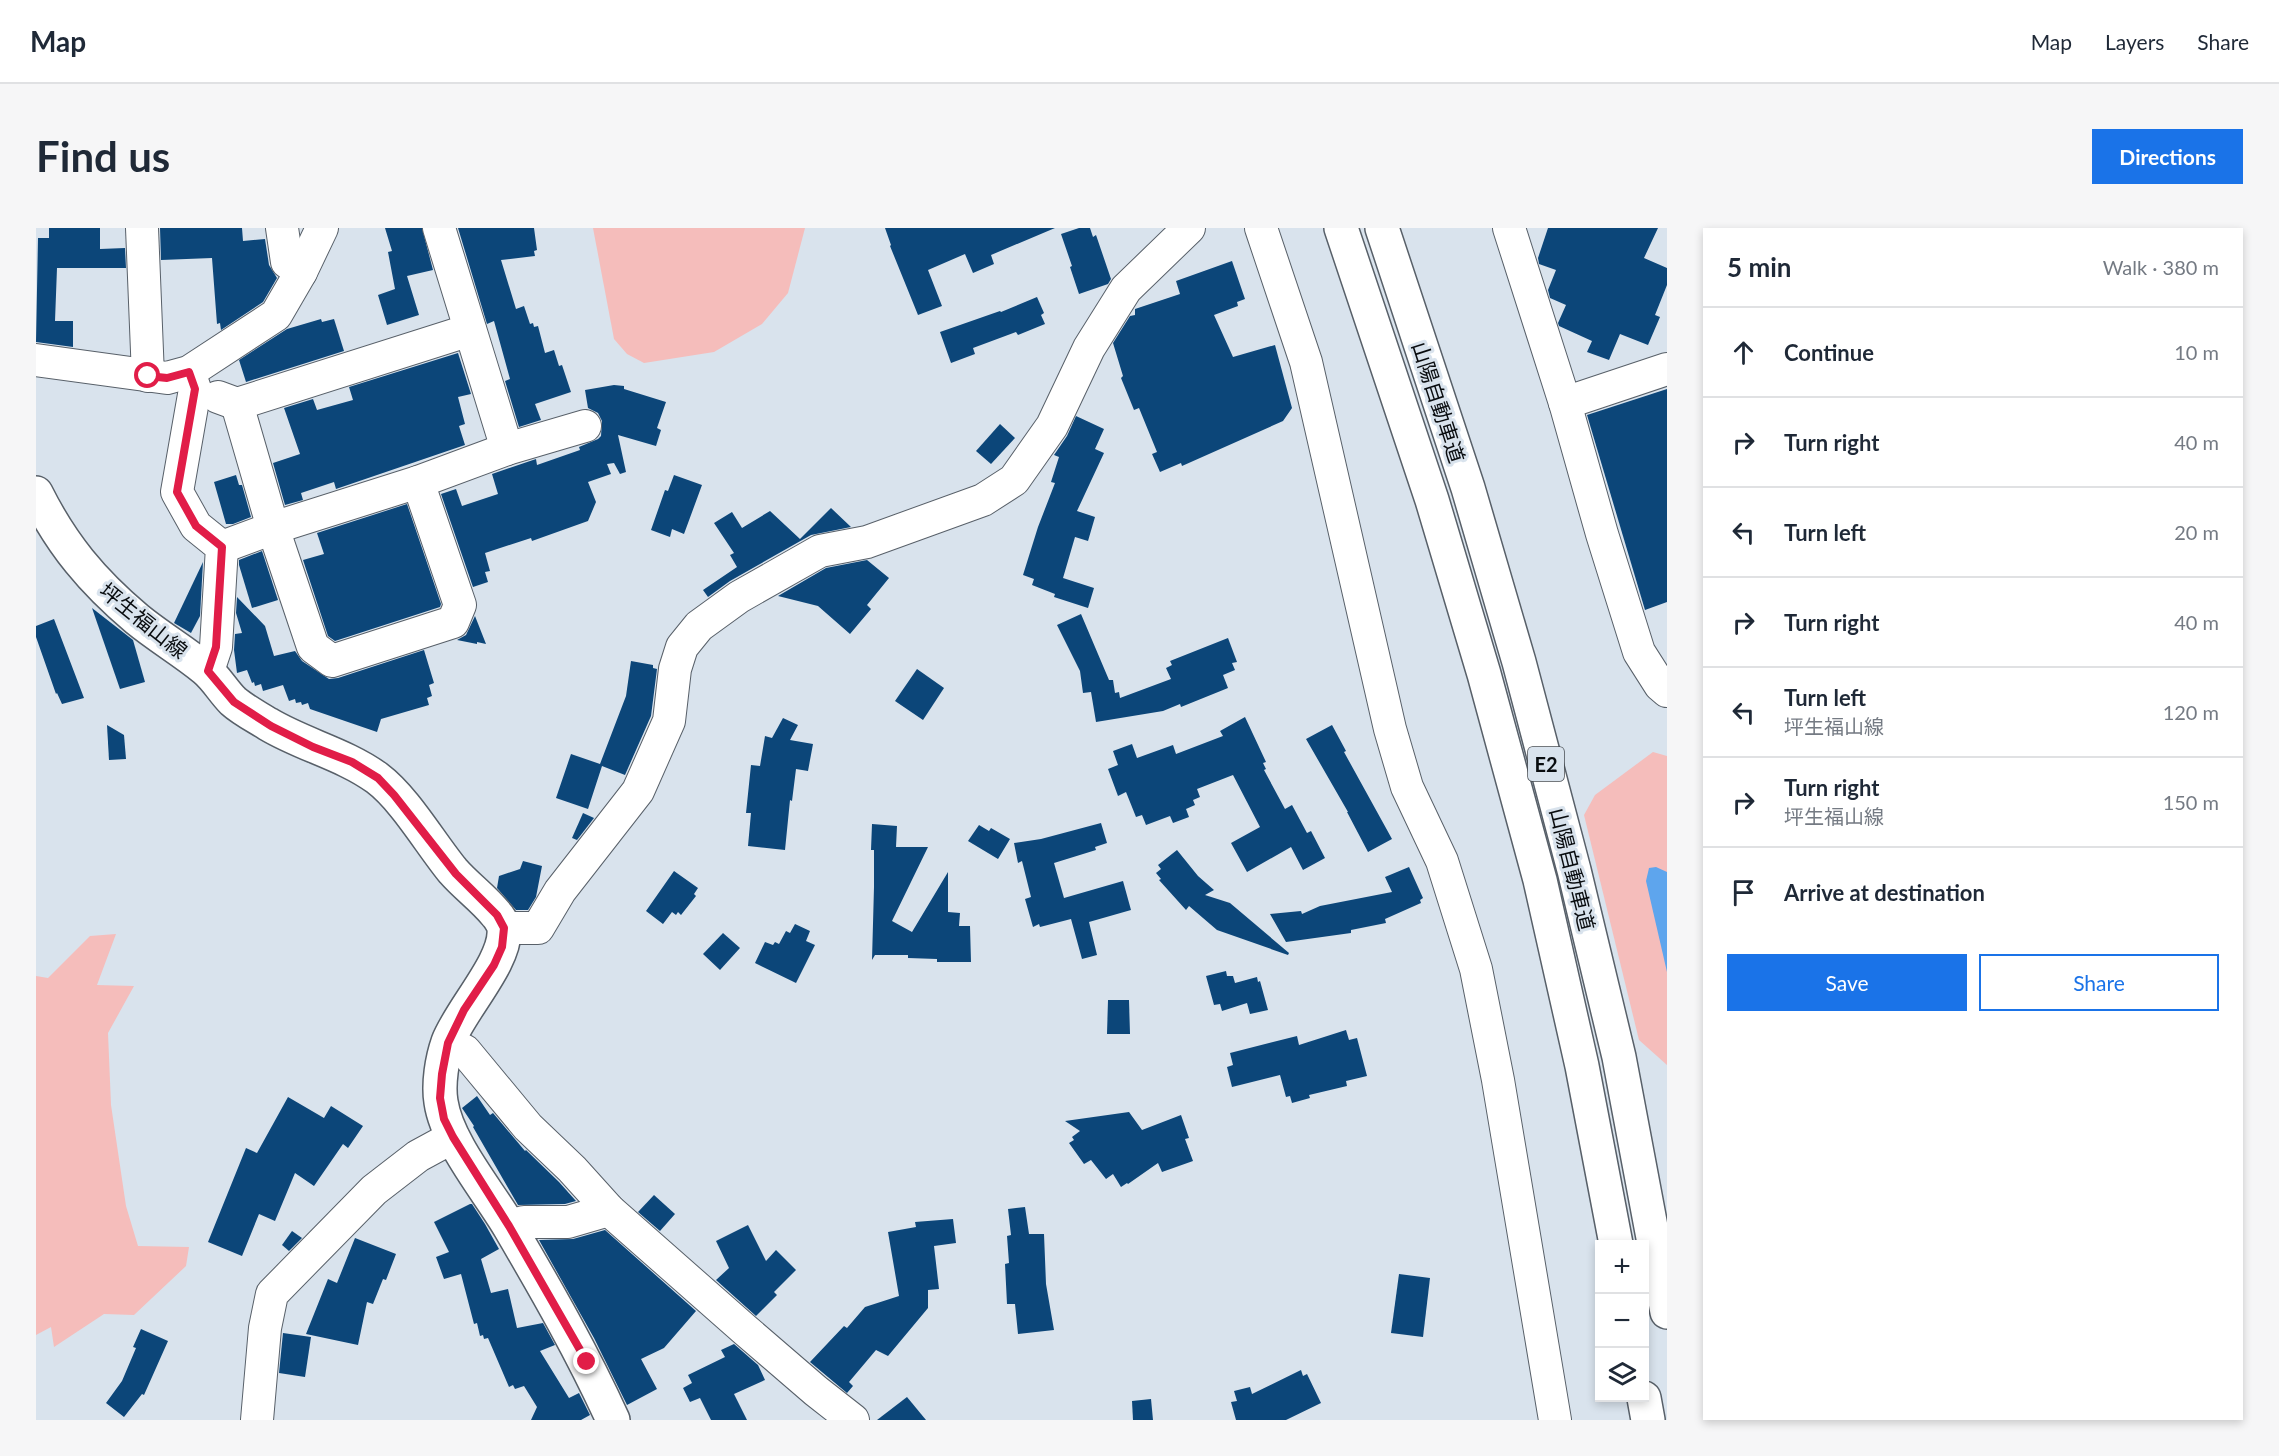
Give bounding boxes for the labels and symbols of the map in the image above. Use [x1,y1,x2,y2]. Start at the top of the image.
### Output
street label: 山陽自動車道 [1408,338,1470,466]
route start [134,362,160,388]
street label: 坪生福山線 [95,577,193,663]
road number: E2 [1528,747,1564,781]
street label: 山陽自動車道 [1546,805,1600,933]
route end [573,1348,599,1374]

